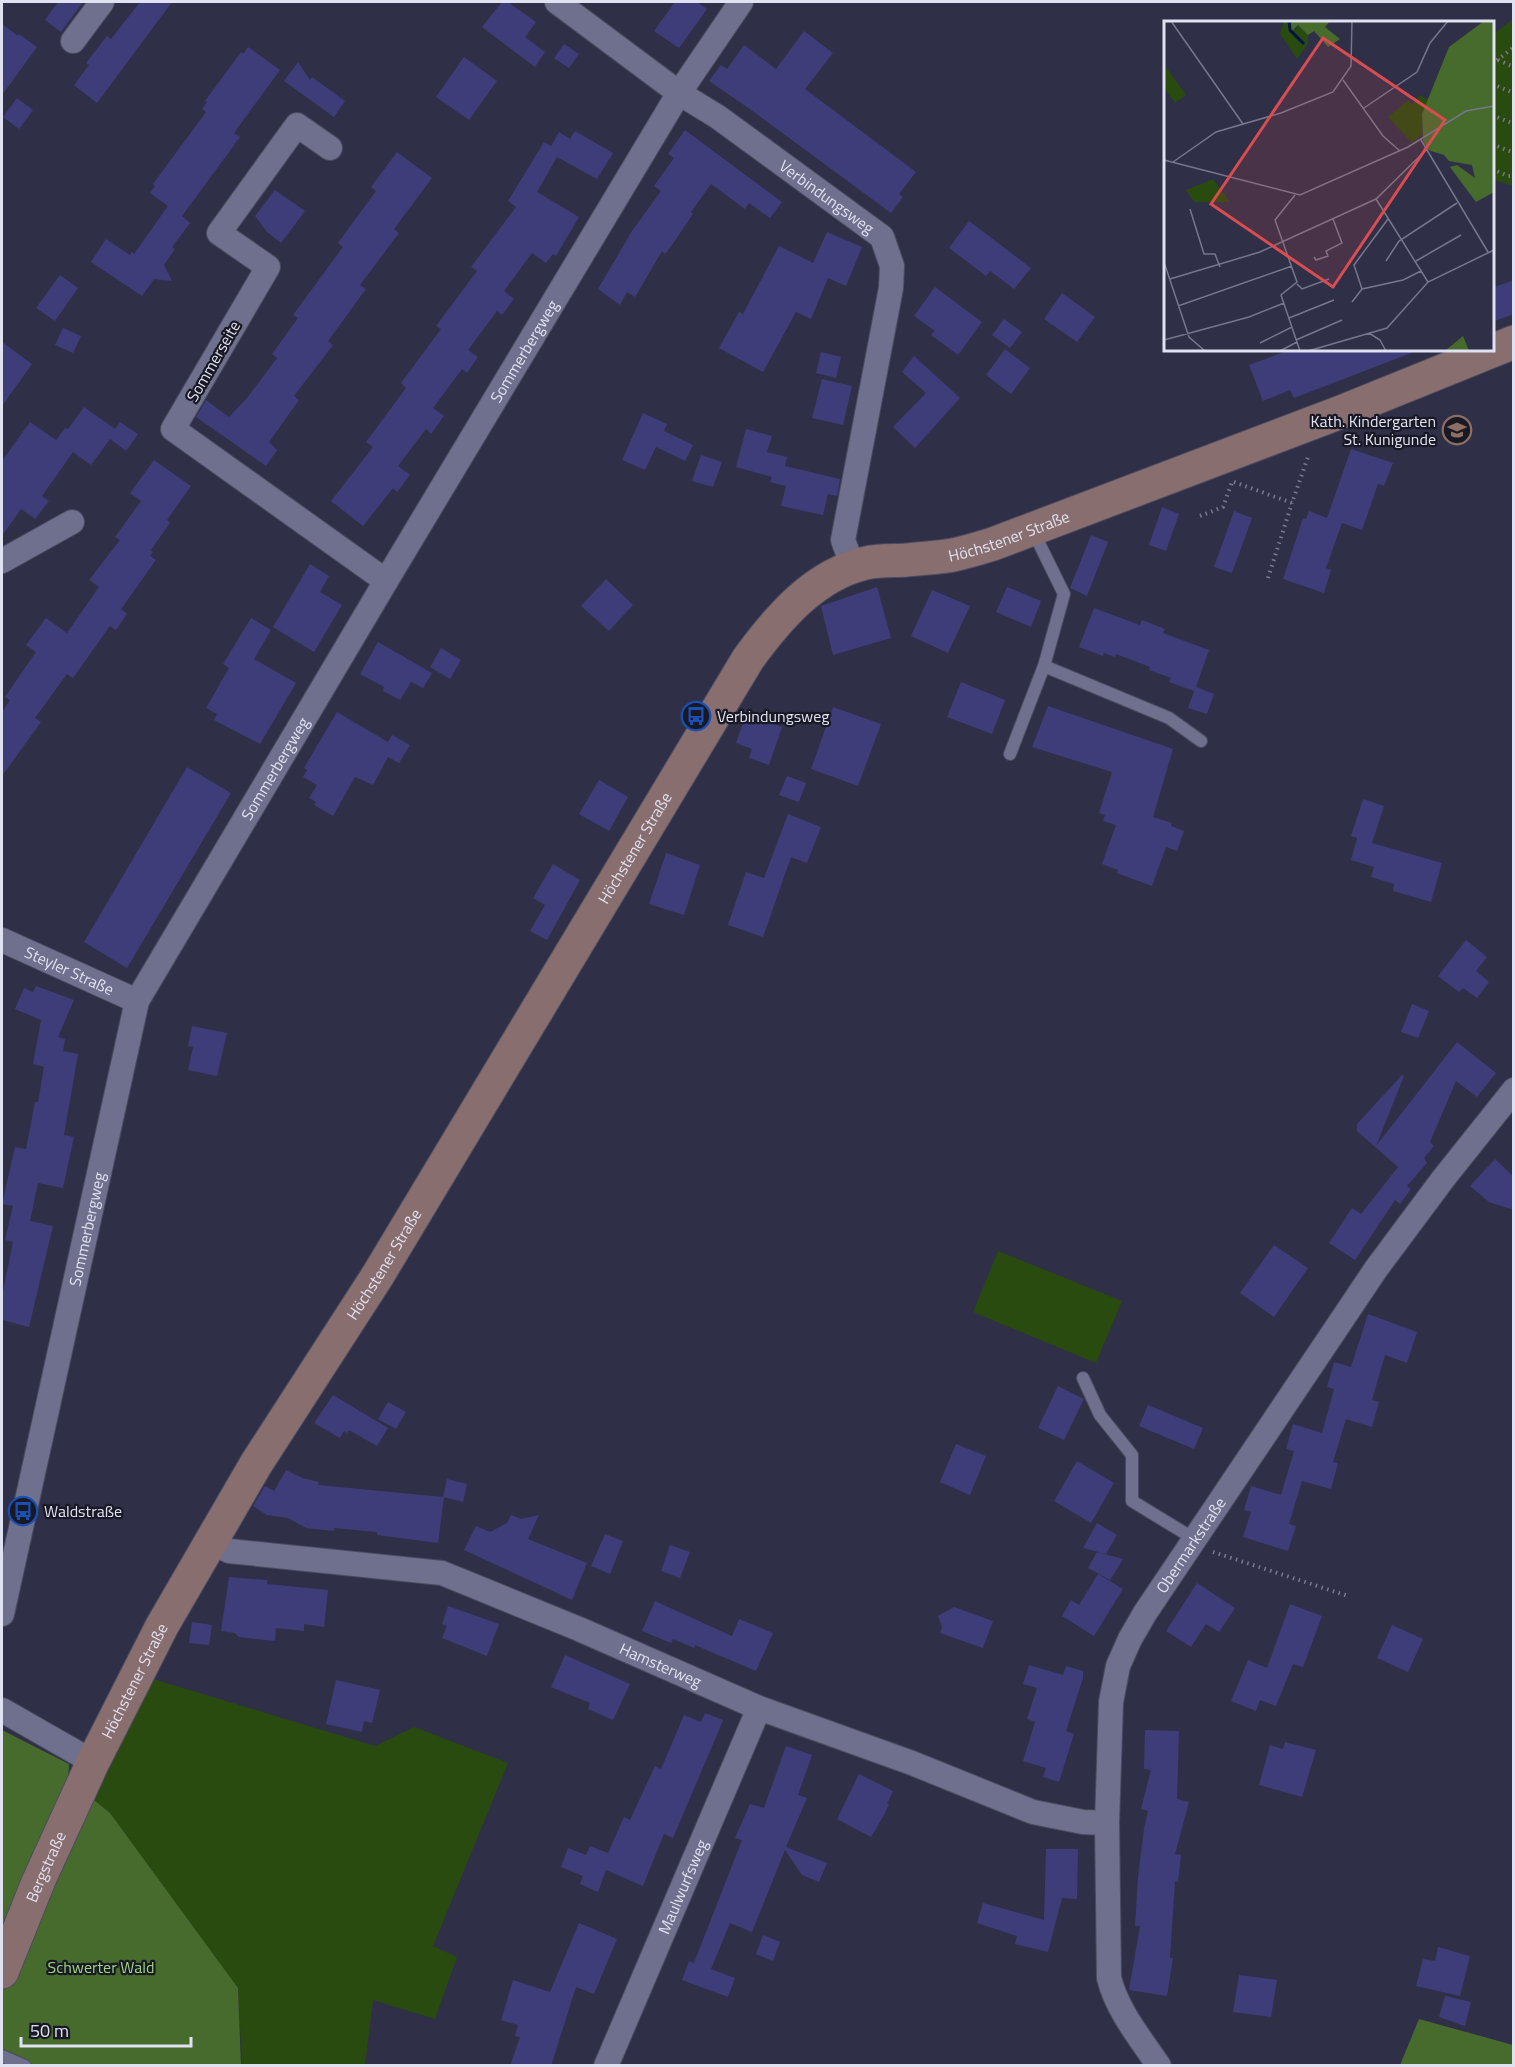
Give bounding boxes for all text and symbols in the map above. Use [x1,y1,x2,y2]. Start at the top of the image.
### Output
inset map [1164,21,1494,351]
street label: Verbindungsweg [774,154,879,240]
street label: Sommerbergweg [484,295,564,407]
street label: Sommerseite [180,316,246,406]
place label: Kath. Kindergarten St. Kunigunde [1310,409,1436,451]
school or university icon: Kath. Kindergarten St. Kunigunde [1441,414,1473,446]
street label: Höchstener Straße [946,504,1073,568]
bus stop icon: Verbindungsweg [680,700,712,732]
place label: Verbindungsweg [717,704,830,728]
street label: Sommerbergweg [235,712,315,825]
street label: Höchstener Straße [592,787,677,908]
street label: Steyler Straße [21,940,118,1001]
street label: Sommerbergweg [63,1170,111,1289]
street label: Höchstener Straße [340,1204,427,1324]
street label: Obermarkstraße [1150,1492,1232,1598]
bus stop icon: Waldstraße [7,1495,39,1527]
place label: Waldstraße [44,1499,122,1523]
street label: Höchstener Straße [95,1619,174,1743]
street label: Hamsterweg [616,1636,706,1693]
street label: Bergstraße [19,1827,72,1906]
street label: Maulwurfsweg [652,1836,714,1938]
park label: Schwerter Wald [48,1955,154,1979]
scale bar [21,2010,190,2048]
text: 50 m [30,2017,69,2044]

